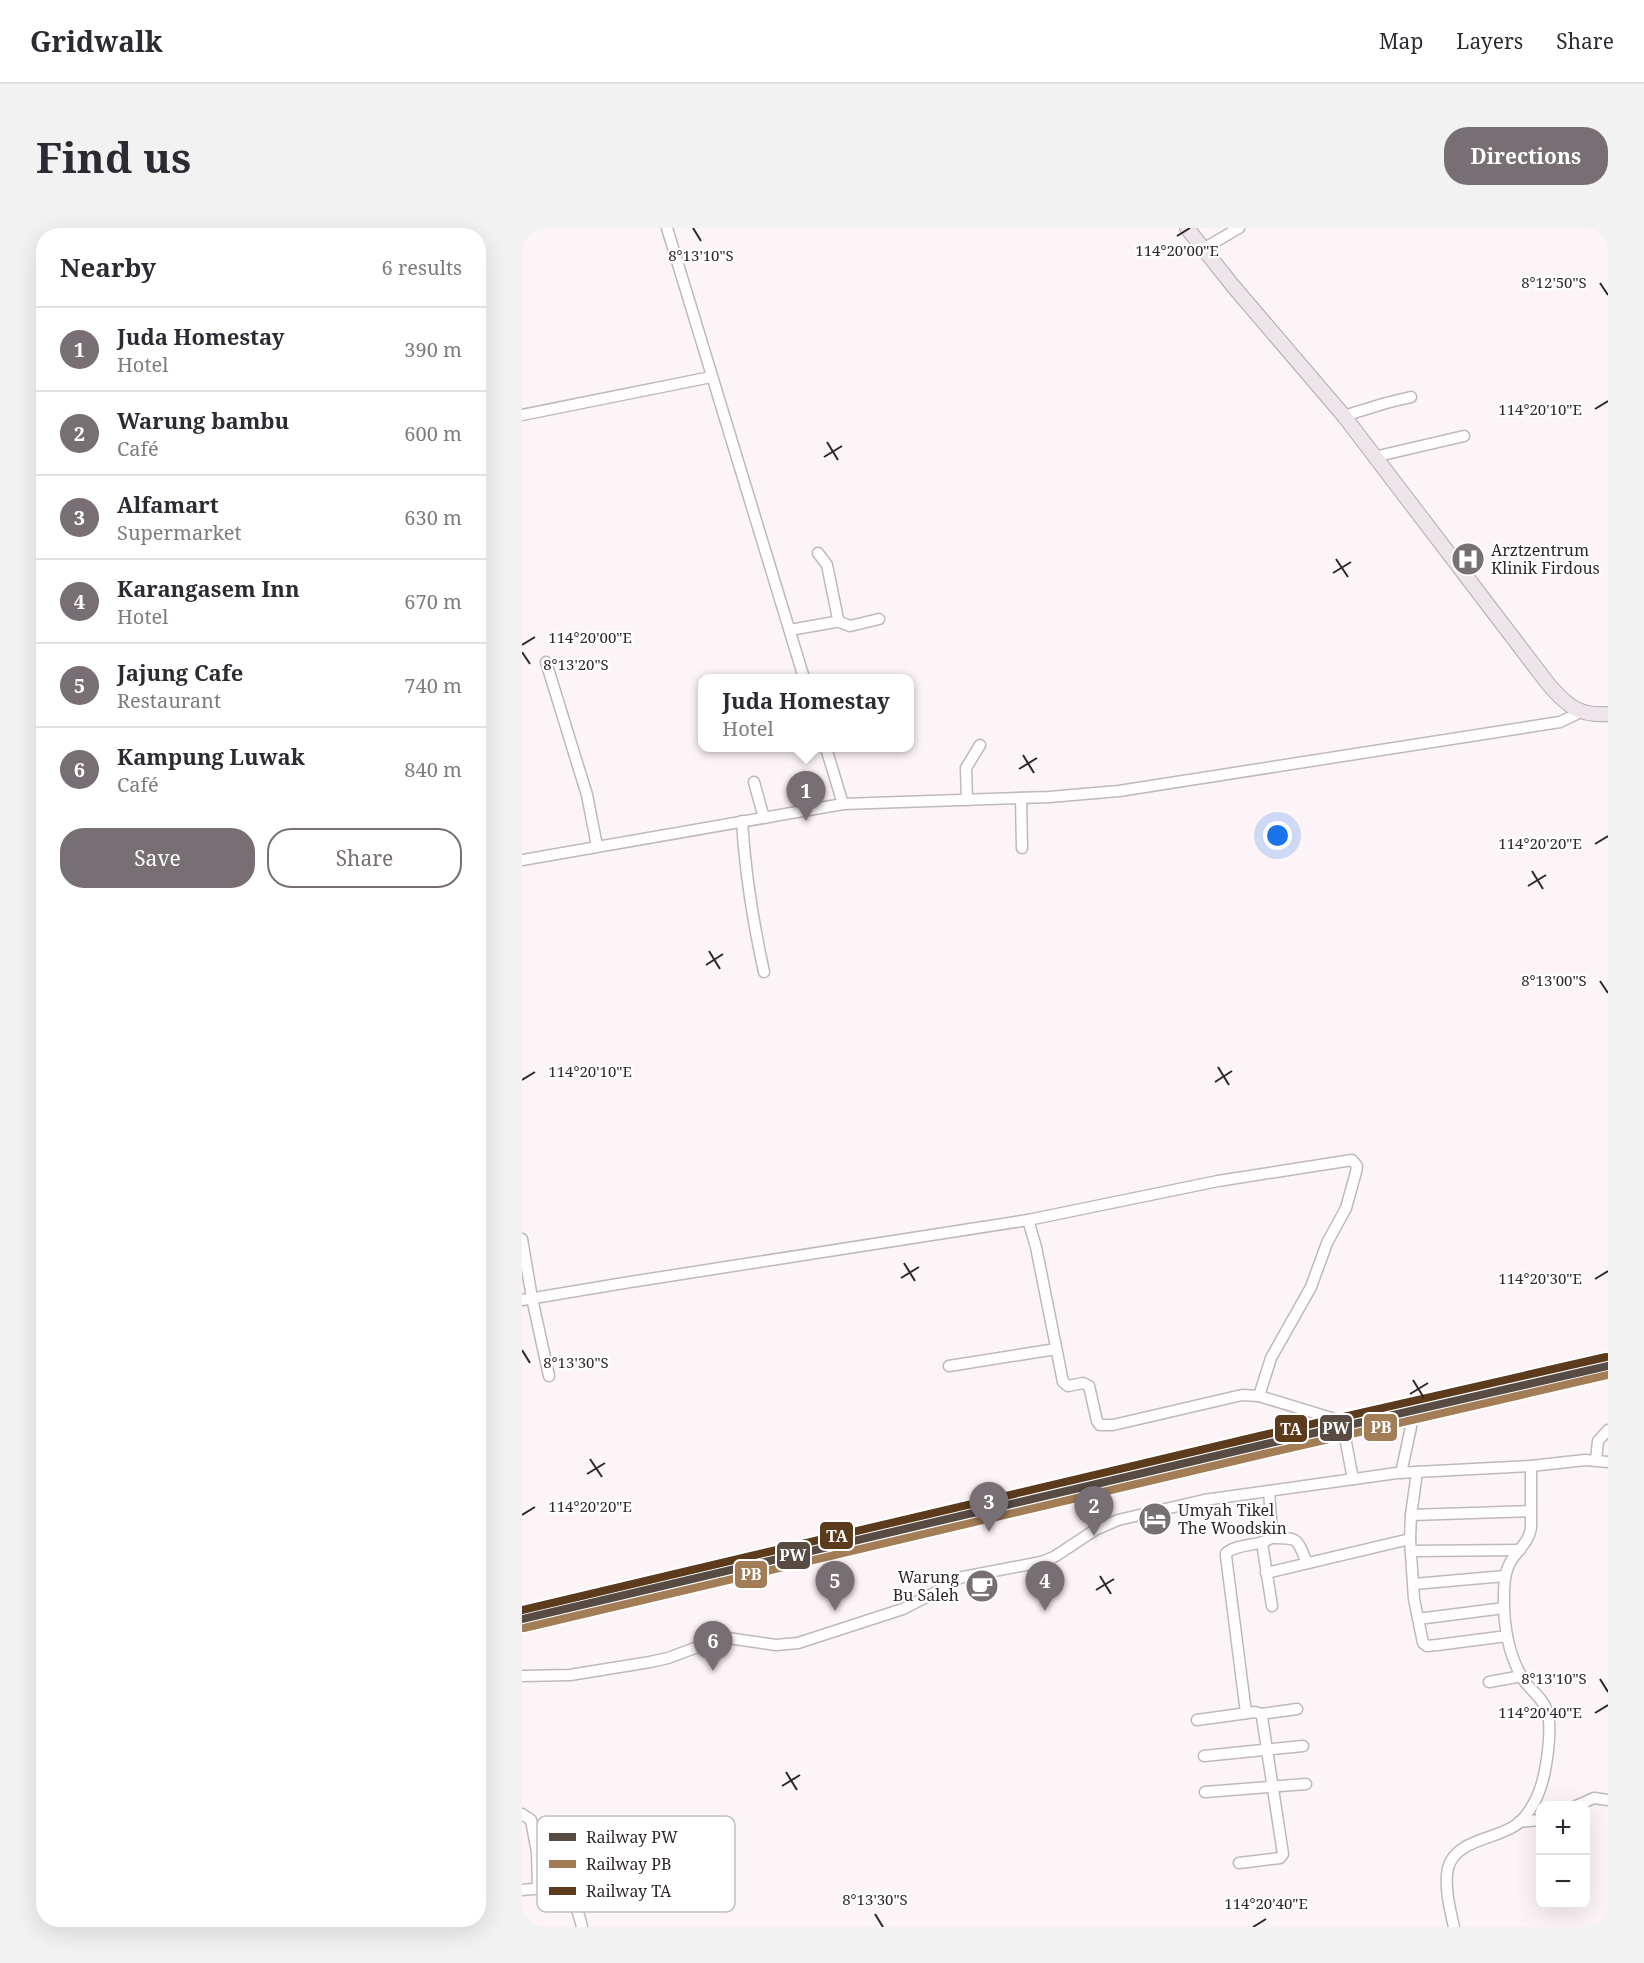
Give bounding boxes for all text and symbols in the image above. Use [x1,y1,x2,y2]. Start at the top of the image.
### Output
text: Gridwalk [30,22,163,60]
text: Map [1379,27,1423,55]
text: Layers [1456,27,1523,55]
text: Share [1556,27,1614,55]
button: Directions [1444,127,1608,185]
text: Find us [36,128,191,185]
text: 114°20'00"E [1135,240,1219,260]
text: 8°13'10"S [668,245,734,265]
text: Nearby [60,249,156,285]
text: 6 results [382,254,462,281]
text: 8°12'50"S [1521,272,1587,292]
text: Juda Homestay [117,321,284,351]
text: 1 [74,336,85,363]
text: 390 m [404,336,462,363]
text: Hotel [117,351,168,378]
text: 114°20'10"E [1498,399,1582,419]
text: Warung bambu [117,405,289,435]
text: 2 [74,420,85,447]
text: 600 m [404,420,462,447]
text: Café [117,435,159,462]
text: Alfamart [117,489,219,519]
text: 3 [74,504,85,531]
text: 630 m [404,504,462,531]
text: Supermarket [117,519,242,546]
place label: Arztzentrum Klinik Firdous [1491,539,1600,579]
hospital icon: Arztzentrum Klinik Firdous [1450,541,1486,577]
text: Karangasem Inn [117,573,300,603]
text: 4 [74,588,85,615]
text: 670 m [404,588,462,615]
text: Hotel [117,603,168,630]
text: 114°20'00"E [548,627,632,647]
text: 8°13'20"S [543,654,609,674]
text: Jajung Cafe [117,657,243,687]
text: 5 [74,672,85,699]
text: 740 m [404,672,462,699]
popup [698,674,914,752]
text: Juda Homestay [722,685,890,715]
text: Restaurant [117,687,221,714]
text: Hotel [722,715,774,742]
text: Kampung Luwak [117,741,305,771]
text: 6 [74,756,85,783]
text: 840 m [404,756,462,783]
text: Café [117,771,159,798]
pin: 1 [786,772,826,821]
your location [1263,821,1292,850]
button: Save [60,828,255,888]
button: Share [267,828,462,888]
text: 114°20'20"E [1498,833,1582,853]
text: 8°13'00"S [1521,970,1587,990]
text: 114°20'10"E [548,1061,632,1081]
text: 114°20'30"E [1498,1268,1582,1288]
text: 8°13'30"S [543,1352,609,1372]
line badge: PB [1363,1413,1398,1442]
line badge: TA [1274,1414,1308,1443]
line badge: PW [1319,1414,1353,1442]
text: PB [1371,1416,1392,1438]
text: PW [1322,1417,1351,1439]
text: TA [1280,1418,1303,1440]
pin: 3 [970,1482,1008,1532]
pin: 2 [1074,1486,1114,1536]
text: 114°20'20"E [548,1496,632,1516]
place label: Umyah Tikel The Woodskin [1178,1499,1287,1539]
hotel icon: Umyah Tikel The Woodskin [1137,1501,1173,1537]
line badge: TA [819,1521,854,1550]
text: TA [826,1525,849,1547]
line badge: PW [776,1541,811,1570]
text: PW [779,1544,808,1566]
line badge: PB [734,1560,768,1589]
pin: 5 [816,1562,854,1611]
pin: 4 [1026,1562,1064,1611]
text: PB [741,1563,762,1585]
place label: Warung Bu Saleh [893,1566,959,1606]
cafe icon: Warung Bu Saleh [964,1568,1000,1604]
pin: 6 [694,1622,732,1671]
text: 8°13'10"S [1521,1668,1587,1688]
text: 114°20'40"E [1498,1702,1582,1722]
map controls [1536,1801,1590,1909]
button: + [1536,1801,1590,1855]
legend [537,1816,735,1912]
text: Railway PW [586,1826,678,1848]
text: Railway PB [586,1853,671,1875]
button: − [1536,1855,1590,1909]
text: Railway TA [586,1880,672,1902]
text: 8°13'30"S [842,1889,908,1909]
text: 114°20'40"E [1224,1893,1308,1913]

